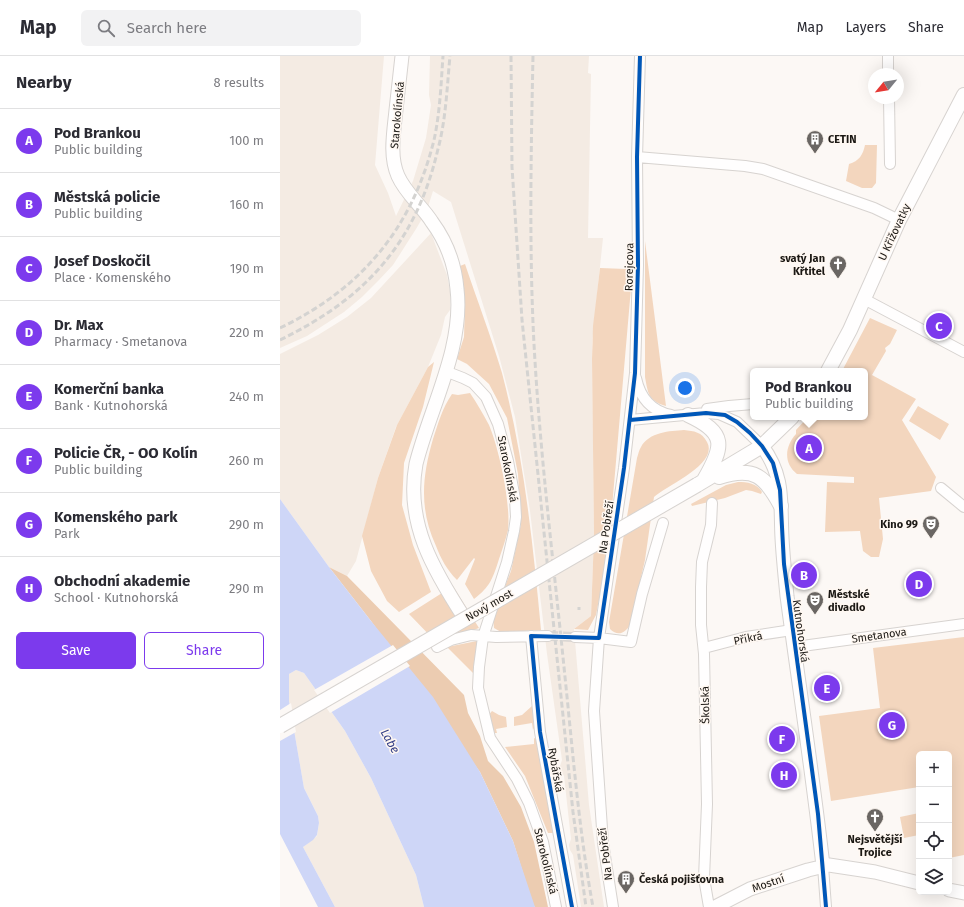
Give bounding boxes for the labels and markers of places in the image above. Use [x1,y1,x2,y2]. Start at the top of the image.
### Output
building icon: CETIN [805,129,825,154]
place label: CETIN [828,133,857,146]
place label: svatý Jan Křtitel [780,252,826,278]
church icon: svatý Jan Křtitel [828,254,848,279]
pin: C [926,311,952,341]
pin: A [796,433,822,463]
theatre icon: Kino 99 [921,514,941,539]
place label: Kino 99 [880,518,918,531]
pin: B [791,560,817,590]
pin: D [906,569,932,599]
place label: Městské divadlo [828,588,870,614]
theatre icon: Městské divadlo [805,590,825,615]
pin: E [814,673,840,703]
pin: G [879,710,905,740]
pin: F [769,724,795,754]
pin: H [771,760,797,790]
church icon: Nejsvětější Trojice [865,807,885,832]
place label: Nejsvětější Trojice [848,833,903,859]
building icon: Česká pojišťovna [616,869,636,894]
place label: Česká pojišťovna [639,872,724,886]

